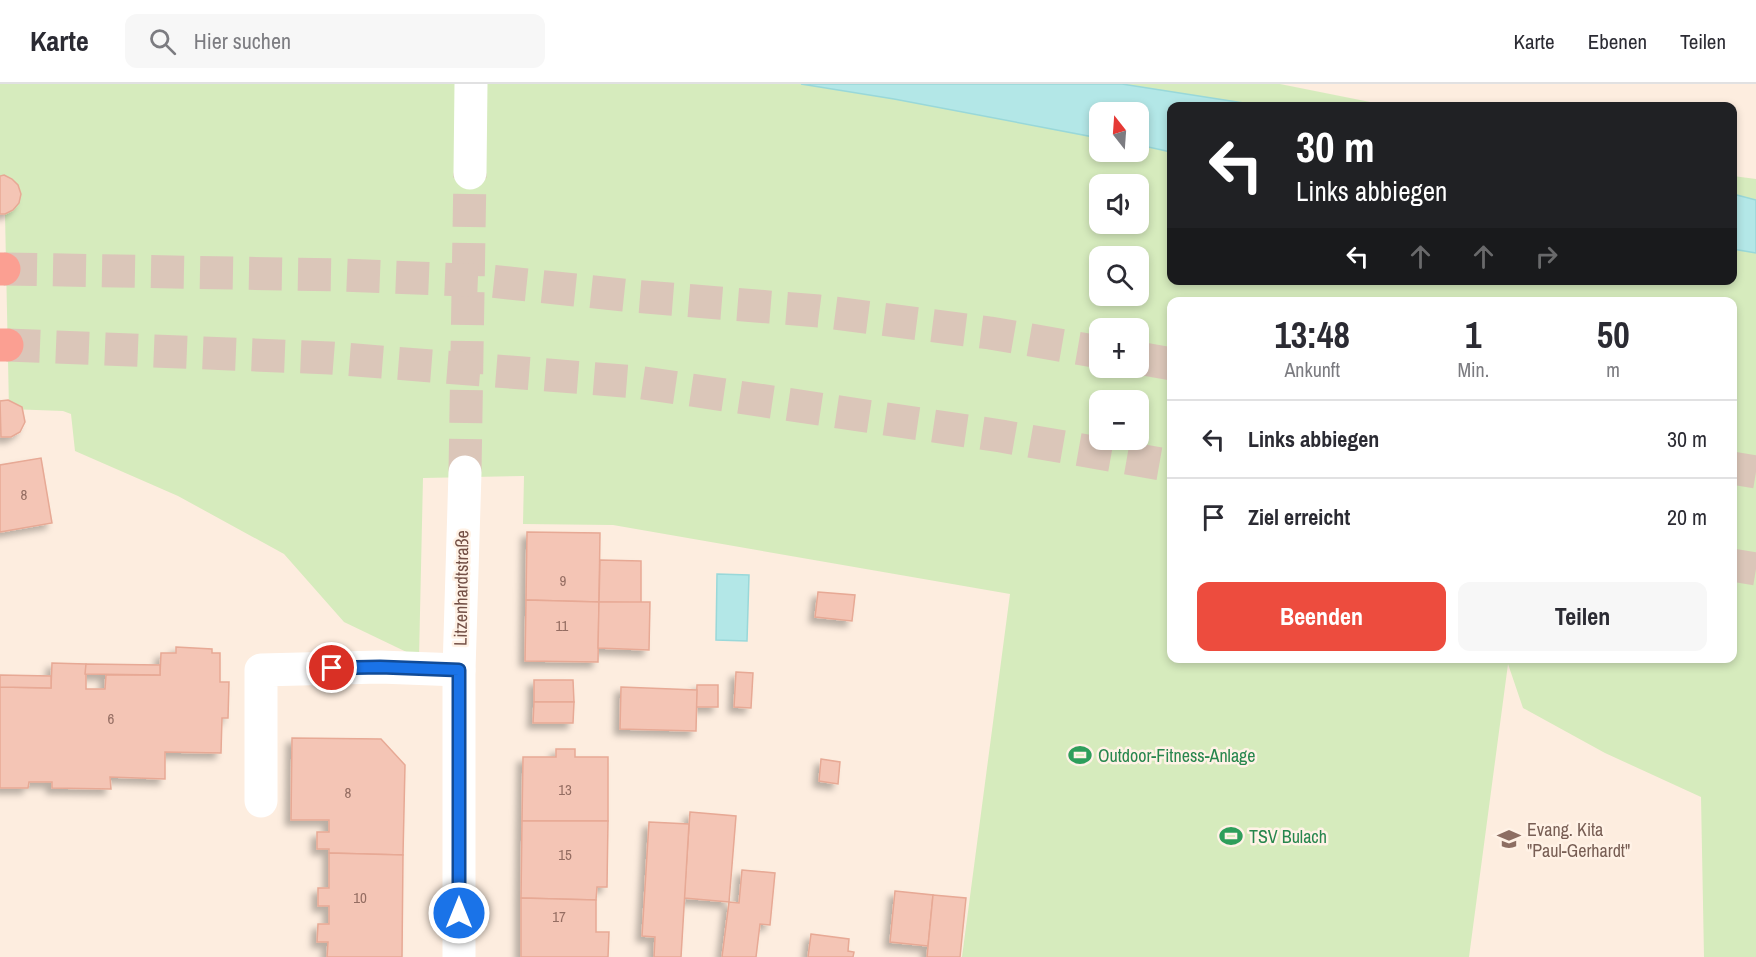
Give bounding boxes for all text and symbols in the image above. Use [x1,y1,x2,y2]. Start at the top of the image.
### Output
search box [125,14,545,68]
text: Karte [30,22,89,60]
icon: search [146,25,179,58]
text: Hier suchen [194,26,291,56]
text: Karte [1514,27,1555,56]
text: Ebenen [1588,27,1647,56]
text: Teilen [1680,27,1726,56]
north arrow [1089,102,1149,162]
map controls [1089,102,1149,450]
text: 30 m [1296,119,1375,175]
icon: left [1197,126,1275,204]
text: Links abbiegen [1296,173,1447,209]
button: sound [1089,174,1149,234]
icon: left [1341,240,1374,273]
icon: ahead [1404,240,1437,273]
icon: ahead [1467,240,1500,273]
icon: right [1530,240,1563,273]
button: search [1089,246,1149,306]
text: 13:48 [1274,311,1350,359]
text: 1 [1465,311,1482,359]
text: 50 [1597,311,1630,359]
button: + [1089,318,1149,378]
text: Ankunft [1284,356,1340,383]
text: Min. [1457,356,1489,383]
text: m [1606,356,1620,383]
button: − [1089,390,1149,450]
icon: left [1197,423,1230,456]
text: Links abbiegen [1248,424,1379,454]
text: 30 m [1667,424,1707,454]
house number: 8 [21,484,28,505]
icon: arrive [1197,501,1230,534]
text: Ziel erreicht [1248,502,1350,532]
text: 20 m [1667,502,1707,532]
street label: Litzenhardtstraße [447,530,475,646]
house number: 9 [560,570,567,591]
button: Beenden [1197,582,1446,651]
button: Teilen [1458,582,1707,651]
house number: 11 [556,615,569,636]
pin [306,642,357,693]
icon: arrive [315,651,348,684]
house number: 6 [108,708,115,729]
sports icon: Outdoor-Fitness-Anlage [1067,742,1093,768]
place label: Outdoor-Fitness-Anlage [1098,743,1256,768]
house number: 13 [558,779,572,800]
house number: 8 [345,782,352,803]
place label: Evang. Kita "Paul-Gerhardt" [1527,817,1630,863]
sports icon: TSV Bulach [1218,823,1244,849]
place label: TSV Bulach [1249,824,1327,849]
school or university icon: Evang. Kita "Paul-Gerhardt" [1496,826,1522,852]
house number: 15 [558,844,572,865]
position arrow [427,881,491,945]
house number: 10 [353,887,367,908]
house number: 17 [552,906,566,927]

